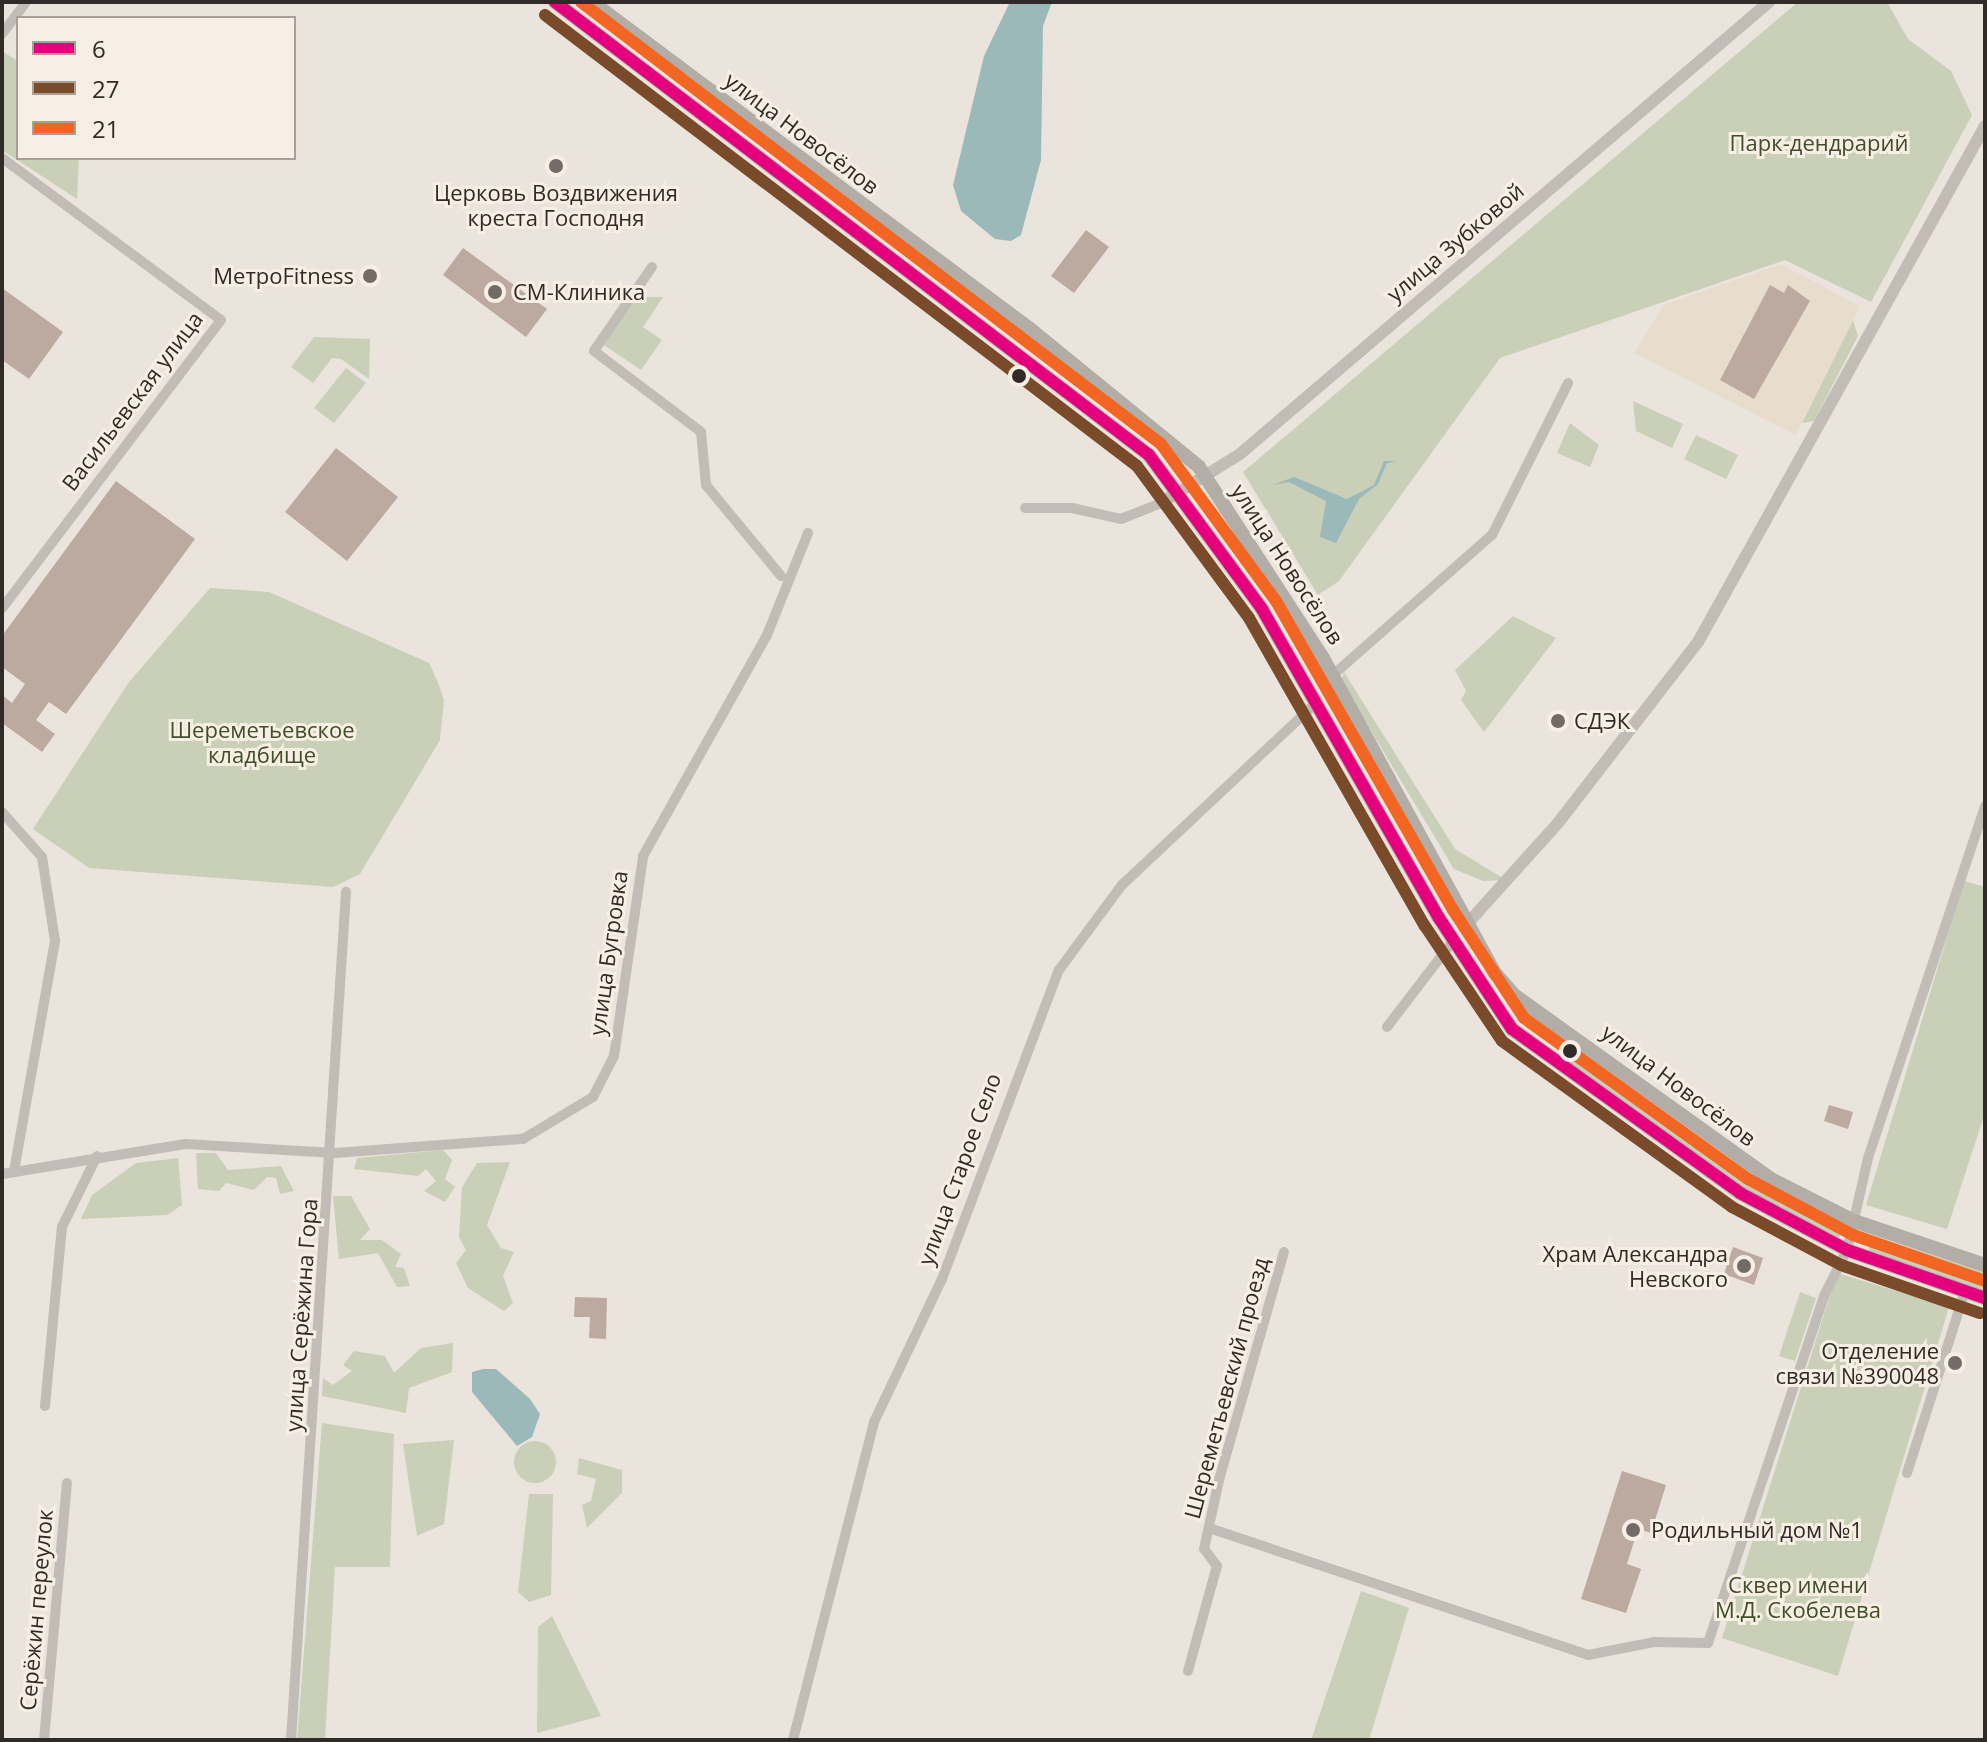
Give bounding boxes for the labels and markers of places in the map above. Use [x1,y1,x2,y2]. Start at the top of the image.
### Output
marker: Церковь Воздвижения креста Господня [547,157,565,175]
place label: Церковь Воздвижения креста Господня [434,179,678,230]
place label: МетроFitness [213,263,354,289]
marker: МетроFitness [361,267,379,285]
place label: СМ-Клиника [513,279,645,305]
marker: СМ-Клиника [484,281,506,303]
unlabelled marker [1011,368,1027,384]
place label: СДЭК [1574,708,1630,734]
marker: СДЭК [1549,712,1567,730]
unlabelled marker [1562,1043,1578,1059]
place label: Храм Александра Невского [1543,1240,1728,1292]
marker: Храм Александра Невского [1735,1257,1753,1275]
place label: Отделение связи №390048 [1775,1337,1939,1388]
marker: Отделение связи №390048 [1946,1354,1964,1372]
place label: Родильный дом №1 [1651,1517,1863,1543]
marker: Родильный дом №1 [1622,1519,1644,1541]

